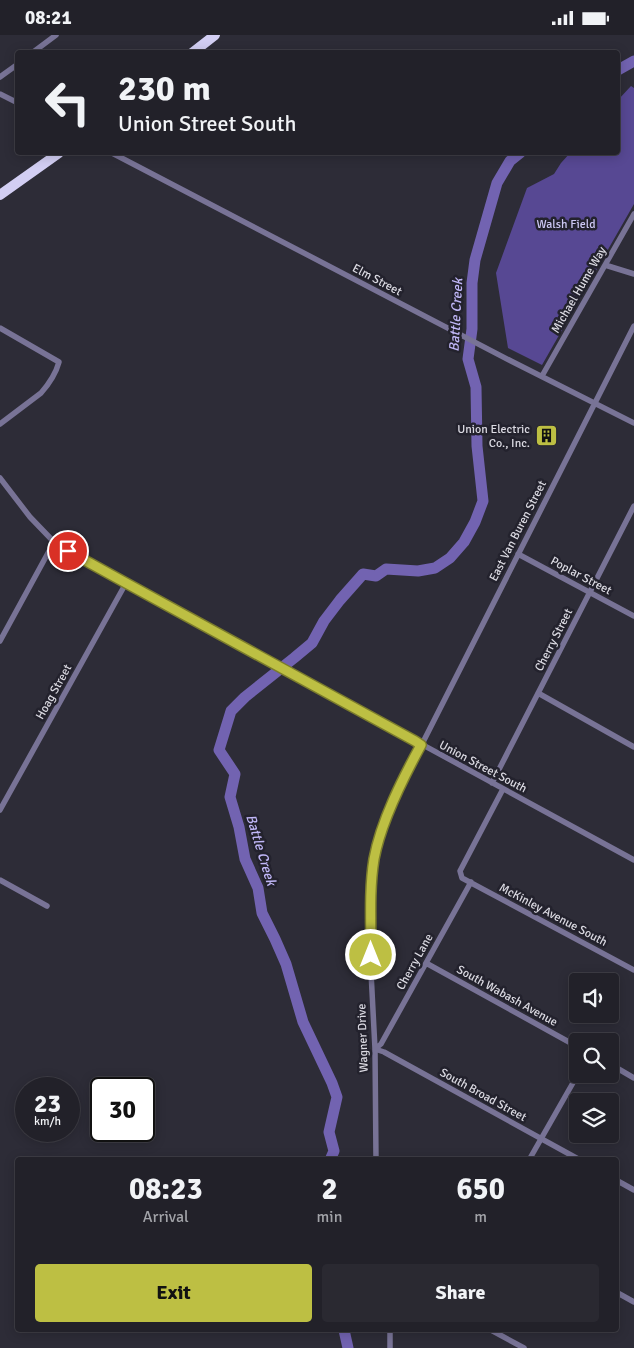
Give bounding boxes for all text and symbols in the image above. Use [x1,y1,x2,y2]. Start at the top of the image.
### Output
text: 08:21 [25,6,72,30]
text: 230 m [118,67,211,110]
icon: left [35,70,100,135]
text: Union Street South [118,110,297,137]
park label: Walsh Field [536,217,596,232]
street label: Michael Hume Way [548,244,610,336]
street label: Elm Street [350,261,404,299]
water label: Battle Creek [446,276,467,352]
place label: Union Electric Co., Inc. [457,422,530,451]
building icon: Union Electric Co., Inc. [534,424,558,448]
street label: East Van Buren Street [486,478,550,584]
pin [47,530,89,572]
icon: arrive [54,537,82,565]
street label: Poplar Street [548,554,614,598]
street label: Cherry Street [532,606,576,674]
street label: Hoag Street [33,662,75,722]
street label: Union Street South [436,738,530,796]
water label: Battle Creek [242,812,280,890]
street label: McKinley Avenue South [496,880,610,950]
position arrow [344,928,396,980]
street label: Cherry Lane [393,931,437,993]
street label: South Wabash Avenue [454,962,560,1030]
map controls [569,973,619,1143]
button: sound [569,973,619,1023]
street label: Wagner Drive [354,1003,372,1073]
button: search [569,1033,619,1083]
street label: South Broad Street [437,1065,529,1125]
speed limit sign: 30 [90,1077,155,1142]
text: 23 [34,1088,61,1119]
button: layers [569,1093,619,1143]
text: km/h [34,1114,61,1129]
text: 08:23 [129,1171,203,1208]
text: 2 [321,1171,338,1208]
text: 650 [456,1171,505,1208]
text: Arrival [143,1207,189,1227]
text: min [317,1207,342,1227]
text: m [474,1207,487,1227]
button: Exit [35,1264,312,1322]
button: Share [322,1264,599,1322]

